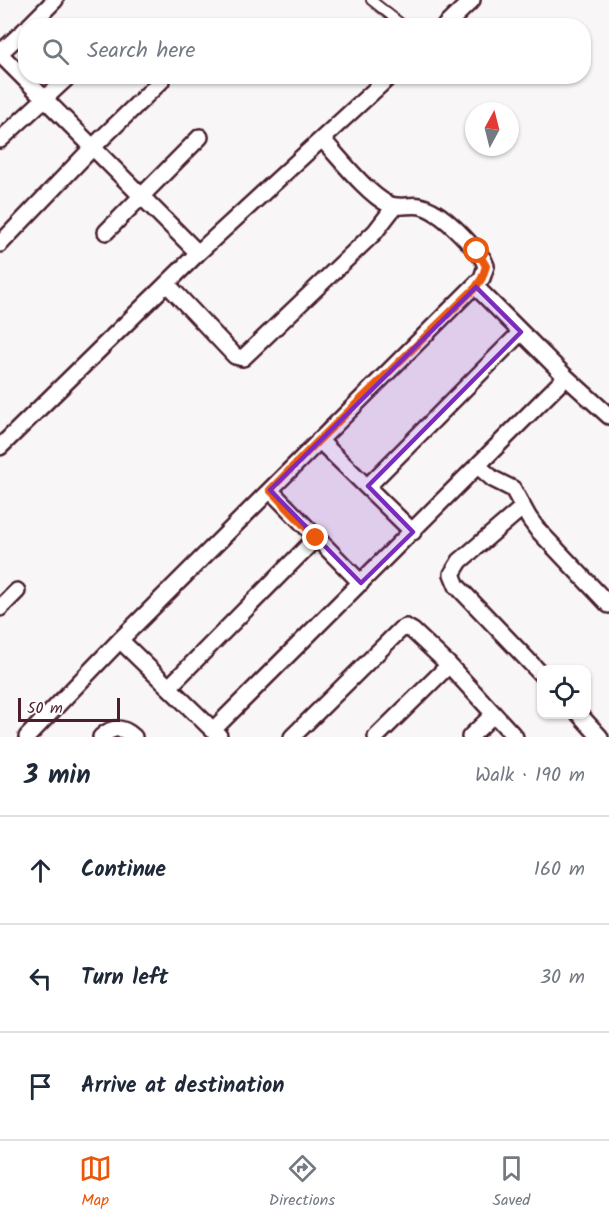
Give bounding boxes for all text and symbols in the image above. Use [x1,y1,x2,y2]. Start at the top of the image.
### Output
search box [18,18,591,84]
text: Search here [87,34,195,69]
icon: search [39,35,72,68]
north arrow [465,102,519,156]
route start [463,237,489,263]
route end [302,524,328,550]
map controls [537,665,591,719]
button: locate [537,665,591,719]
scale bar [18,695,120,722]
text: 50 m [27,696,63,721]
text: 3 min [24,755,91,797]
text: Walk · 190 m [475,760,585,792]
text: Continue [81,853,166,888]
icon: ahead [24,854,57,887]
text: 160 m [534,854,585,886]
text: Turn left [81,961,168,996]
icon: left [24,962,57,995]
text: 30 m [540,962,585,994]
text: Arrive at destination [81,1069,284,1104]
icon: arrive [24,1070,57,1103]
tab: Map [79,1152,112,1213]
tab: Directions [269,1152,335,1213]
tab: Saved [492,1152,530,1213]

